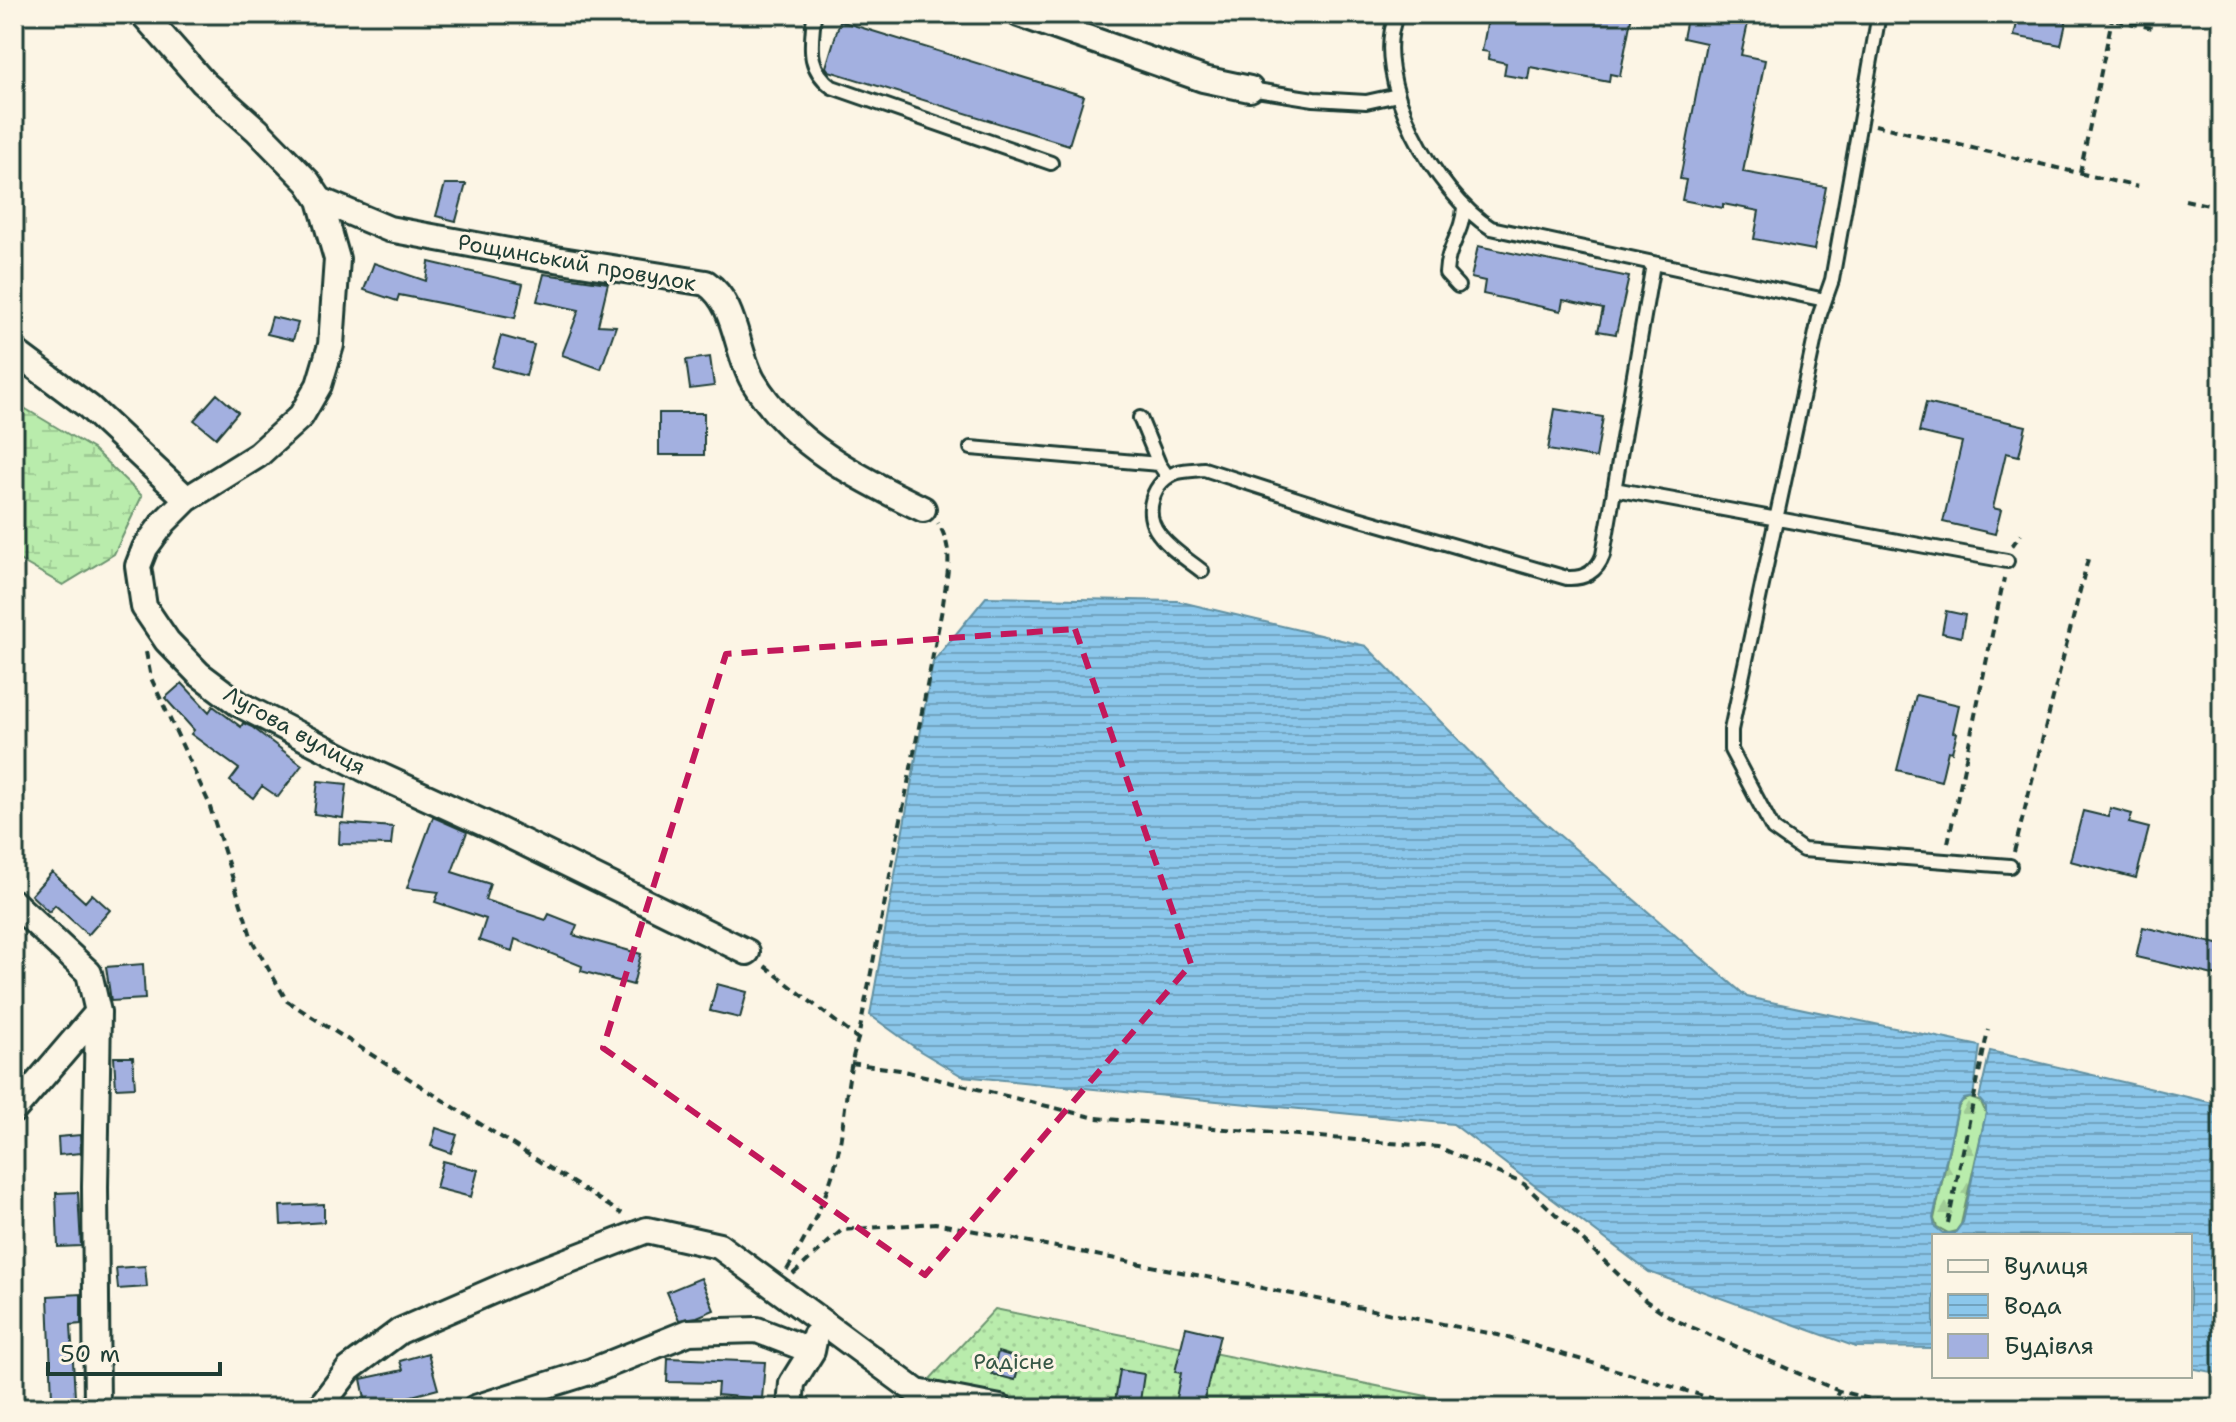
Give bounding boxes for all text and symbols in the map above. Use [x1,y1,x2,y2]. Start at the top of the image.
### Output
street label: Рощинський провулок [455,227,699,298]
street label: Лугова вулиця [218,679,371,782]
legend [1932,1234,2192,1378]
text: Вулиця [2004,1250,2089,1282]
text: Вода [2004,1290,2062,1322]
scale bar [48,1326,220,1376]
text: Будівля [2004,1330,2094,1362]
text: 50 m [60,1338,120,1370]
park label: Радісне [973,1347,1055,1376]

